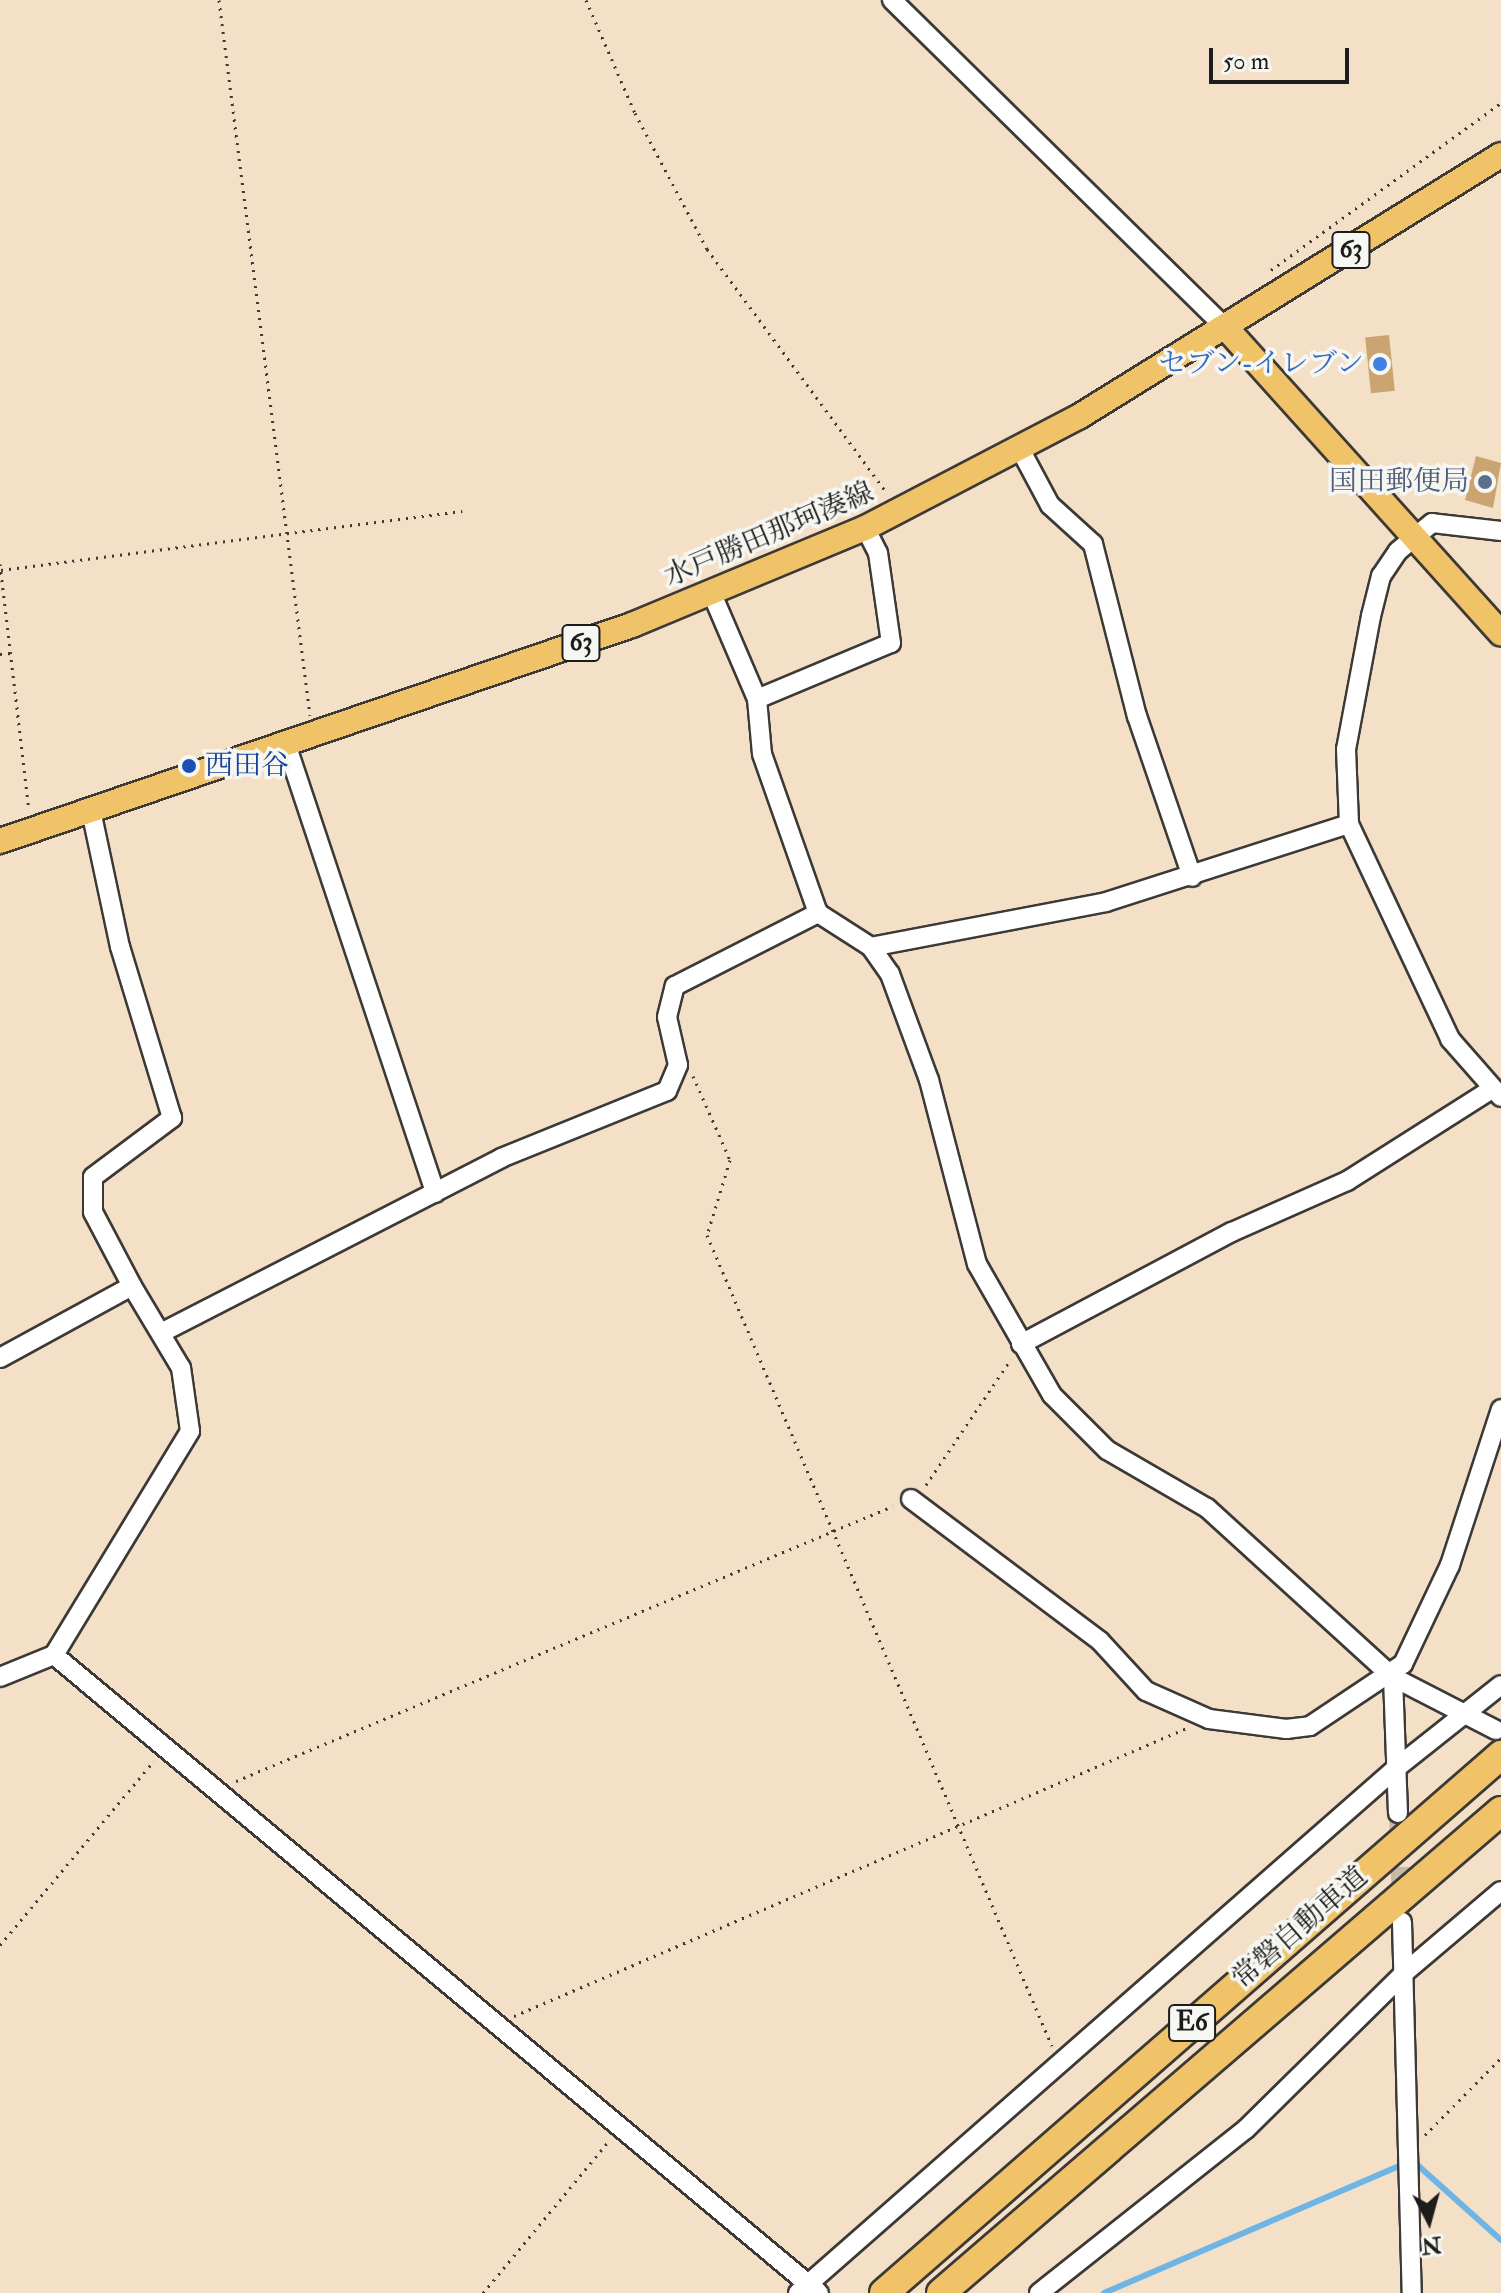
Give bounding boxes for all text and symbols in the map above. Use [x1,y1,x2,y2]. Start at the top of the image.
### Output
scale bar [1213,32,1353,82]
text: 50 m [1223,46,1269,77]
road number: 63 [1331,228,1371,272]
place label: セブン-イレブン [1156,347,1364,381]
marker: セブン-イレブン [1371,355,1389,373]
place label: 国田郵便局 [1329,465,1469,499]
marker: 国田郵便局 [1476,473,1494,491]
street label: 水戸勝田那珂湊線 [659,476,879,594]
road number: 63 [561,621,601,665]
place label: 西田谷 [205,749,289,783]
marker: 西田谷 [180,757,198,775]
street label: 常磐自動車道 [1226,1860,1374,1996]
road number: E6 [1168,2001,1216,2045]
north arrow [1389,2181,1469,2261]
text: N [1420,2230,1443,2260]

